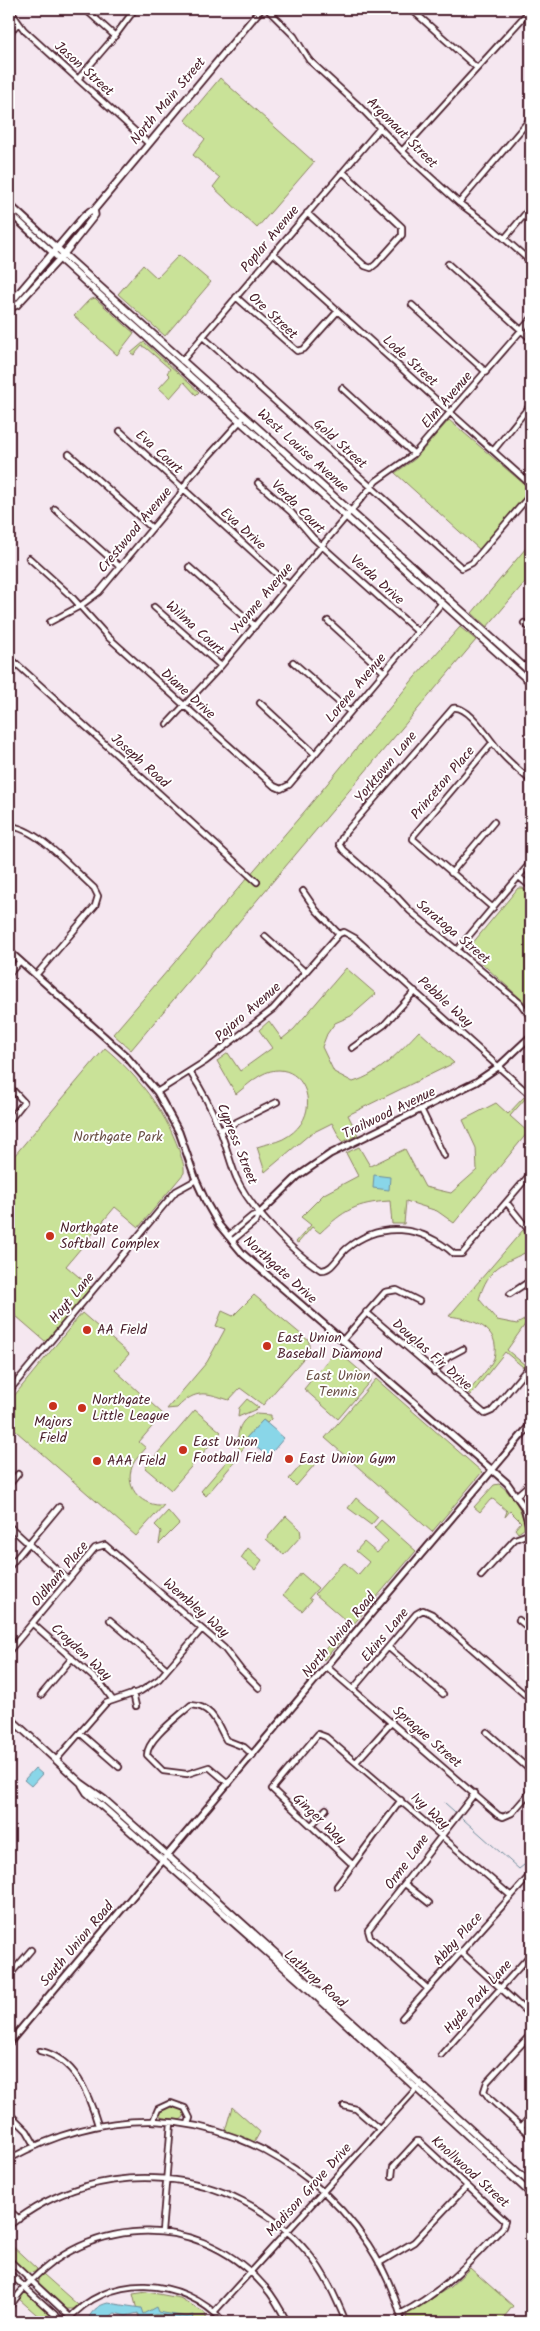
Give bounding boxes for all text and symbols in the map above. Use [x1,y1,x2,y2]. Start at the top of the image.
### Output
street label: Jason Street [49,36,119,102]
street label: North Main Street [125,52,212,150]
street label: Argonaut Street [361,92,443,174]
street label: Poplar Avenue [235,200,305,278]
street label: Ore Street [243,287,303,345]
street label: Lode Street [377,330,443,392]
street label: Elm Avenue [416,366,479,433]
street label: West Louise Avenue [252,404,354,499]
street label: Gold Street [308,414,372,475]
street label: Eva Court [130,424,188,480]
street label: Verda Court [266,475,331,540]
street label: Crestwood Avenue [92,482,178,578]
street label: Eva Drive [215,502,271,556]
street label: Verda Drive [345,549,410,611]
street label: Yvonne Avenue [225,558,299,640]
street label: Wilma Court [161,596,230,661]
street label: Lorene Avenue [320,648,392,728]
street label: Diane Drive [156,663,221,725]
street label: Yorktown Lane [349,726,423,808]
street label: Joseph Road [105,728,175,794]
street label: Princeton Place [405,741,481,825]
street label: Saratoga Street [411,894,495,970]
street label: Pebble Way [412,971,478,1033]
street label: Pajaro Avenue [210,976,287,1047]
street label: Trailwood Avenue [339,1081,440,1145]
street label: Cypress Street [211,1100,263,1188]
park label: Northgate Park [73,1126,163,1148]
place label: Northgate Softball Complex [60,1217,160,1255]
marker: Northgate Softball Complex [44,1230,56,1242]
street label: Northgate Drive [238,1231,322,1310]
street label: Hoyt Lane [44,1267,101,1329]
street label: Douglas Fir Drive [387,1314,478,1397]
place label: AA Field [97,1319,148,1341]
marker: AA Field [81,1324,93,1336]
place label: East Union Baseball Diamond [277,1327,383,1365]
marker: East Union Baseball Diamond [261,1340,273,1352]
park label: East Union Tennis [306,1365,370,1403]
place label: Northgate Little League [92,1389,170,1427]
marker: Majors Field [47,1400,59,1412]
marker: Northgate Little League [76,1402,88,1414]
place label: Majors Field [34,1411,72,1449]
place label: East Union Football Field [193,1431,273,1469]
marker: East Union Football Field [177,1444,189,1456]
place label: East Union Gym [299,1448,396,1470]
place label: AAA Field [107,1450,167,1472]
marker: East Union Gym [283,1453,295,1465]
marker: AAA Field [91,1455,103,1467]
street label: Oldham Place [26,1536,95,1612]
street label: Wembley Way [158,1573,234,1643]
street label: North Union Road [297,1587,382,1683]
street label: Ekins Lane [356,1602,415,1667]
street label: Croyden Way [46,1618,117,1686]
street label: Sprague Street [387,1700,467,1774]
street label: Ivy Way [405,1787,455,1835]
street label: Ginger Way [287,1788,351,1850]
street label: Orme Lane [379,1829,435,1894]
street label: South Union Road [35,1896,120,1992]
street label: Abby Place [428,1907,489,1971]
street label: Lathrop Road [278,1945,352,2014]
street label: Hyde Park Lane [438,1954,518,2039]
street label: Knollwood Street [426,2131,515,2214]
street label: Madison Grove Drive [261,2138,358,2242]

